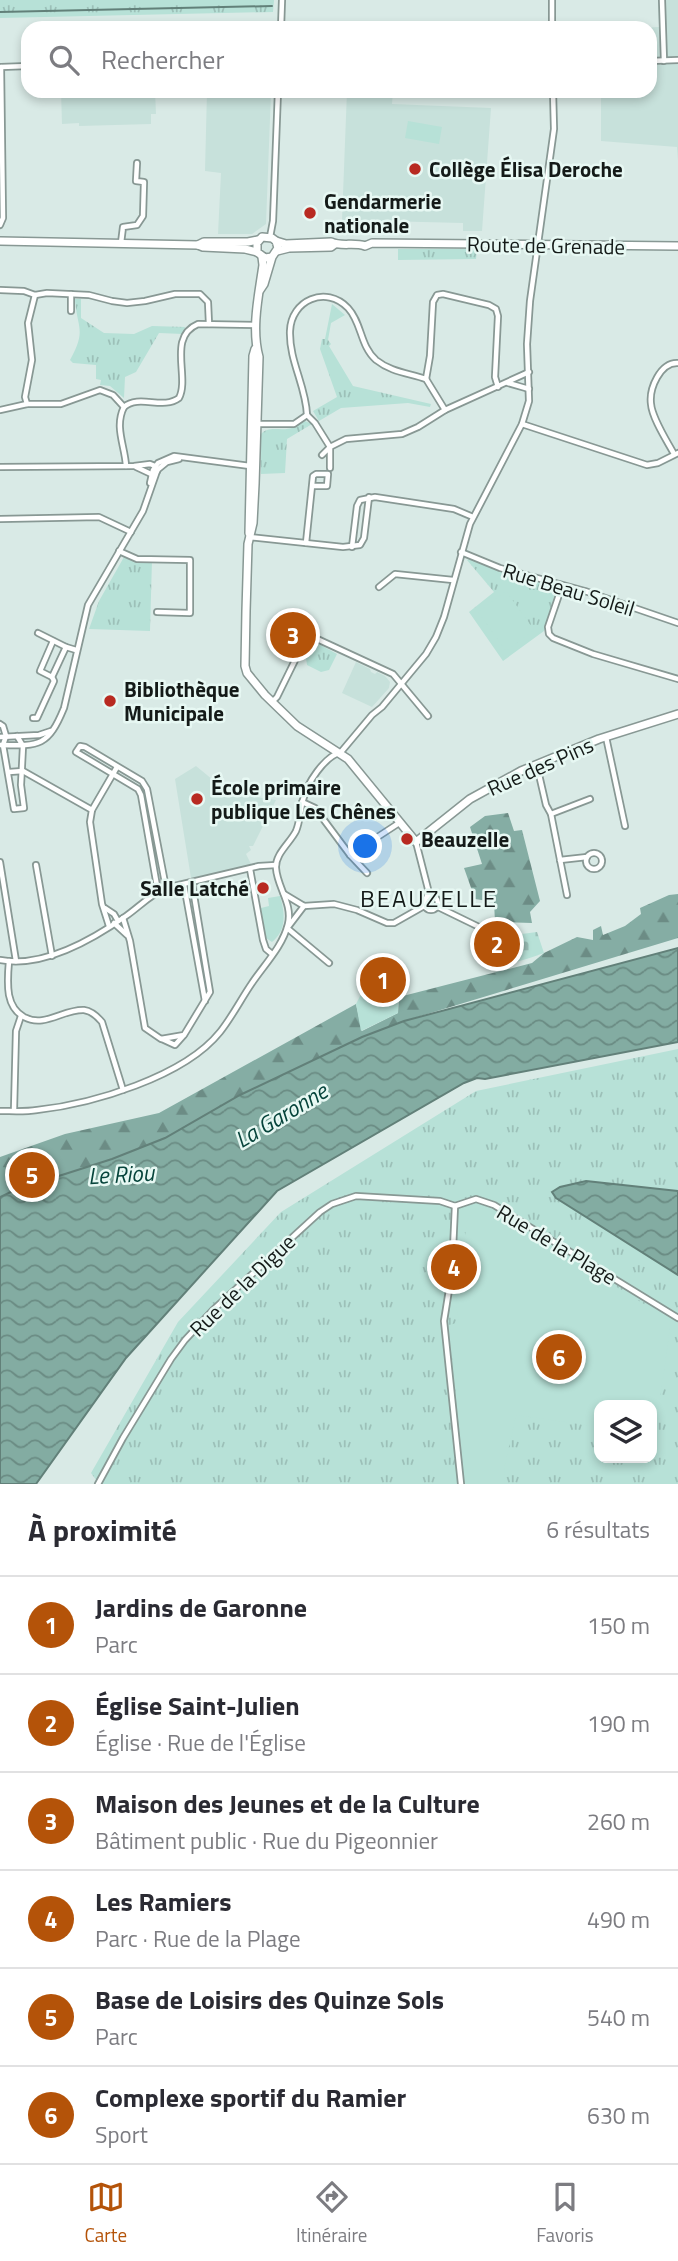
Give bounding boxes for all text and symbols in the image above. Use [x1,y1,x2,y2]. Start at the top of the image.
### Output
search box [21,21,657,98]
text: Rechercher [101,40,225,79]
icon: search [45,41,83,79]
place label: Collège Élisa Deroche [429,153,623,185]
marker: Collège Élisa Deroche [407,161,423,177]
place label: Gendarmerie nationale [324,185,442,241]
marker: Gendarmerie nationale [302,205,318,221]
street label: Route de Grenade [467,228,625,262]
street label: Rue Beau Soleil [499,554,639,624]
pin: 3 [270,609,316,661]
place label: Bibliothèque Municipale [124,673,240,729]
marker: Bibliothèque Municipale [102,693,118,709]
street label: Rue des Pins [482,728,598,804]
place label: École primaire publique Les Chênes [211,771,396,827]
marker: École primaire publique Les Chênes [189,791,205,807]
place label: Beauzelle [421,823,509,855]
your location [348,829,382,863]
marker: Beauzelle [399,831,415,847]
place label: Salle Latché [140,872,249,904]
marker: Salle Latché [255,880,271,896]
district label: BEAUZELLE [360,880,498,916]
pin: 2 [474,918,520,970]
pin: 1 [360,954,406,1006]
water label: La Garonne [228,1073,335,1156]
pin: 5 [9,1149,55,1201]
water label: Le Riou [87,1155,156,1193]
street label: Rue de la Plage [491,1196,623,1292]
street label: Rue de la Digue [182,1226,302,1344]
pin: 4 [431,1241,477,1293]
pin: 6 [536,1331,582,1383]
map controls [594,1400,657,1463]
button: layers [594,1400,657,1463]
text: À proximité [28,1507,177,1553]
text: 6 résultats [546,1512,650,1547]
text: Jardins de Garonne [95,1588,307,1627]
text: 1 [45,1608,57,1643]
text: 150 m [587,1608,650,1643]
text: Parc [95,1627,138,1662]
text: Église Saint-Julien [95,1686,300,1725]
text: 2 [45,1706,57,1741]
text: 190 m [587,1706,650,1741]
text: Église · Rue de l'Église [95,1725,306,1760]
text: Maison des Jeunes et de la Culture [95,1784,480,1823]
text: 3 [45,1804,57,1839]
text: 260 m [587,1804,650,1839]
text: Bâtiment public · Rue du Pigeonnier [95,1823,438,1858]
text: Les Ramiers [95,1882,232,1921]
text: 4 [45,1902,57,1937]
text: 490 m [587,1902,650,1937]
text: Parc · Rue de la Plage [95,1921,301,1956]
text: Base de Loisirs des Quinze Sols [95,1980,444,2019]
text: 5 [45,2000,57,2035]
text: 540 m [587,2000,650,2035]
text: Parc [95,2019,138,2054]
text: Complexe sportif du Ramier [95,2078,406,2117]
text: 6 [45,2098,57,2133]
text: 630 m [587,2098,650,2133]
text: Sport [95,2117,148,2152]
tab: Carte [84,2178,127,2249]
tab: Itinéraire [296,2178,367,2249]
tab: Favoris [536,2178,594,2249]

